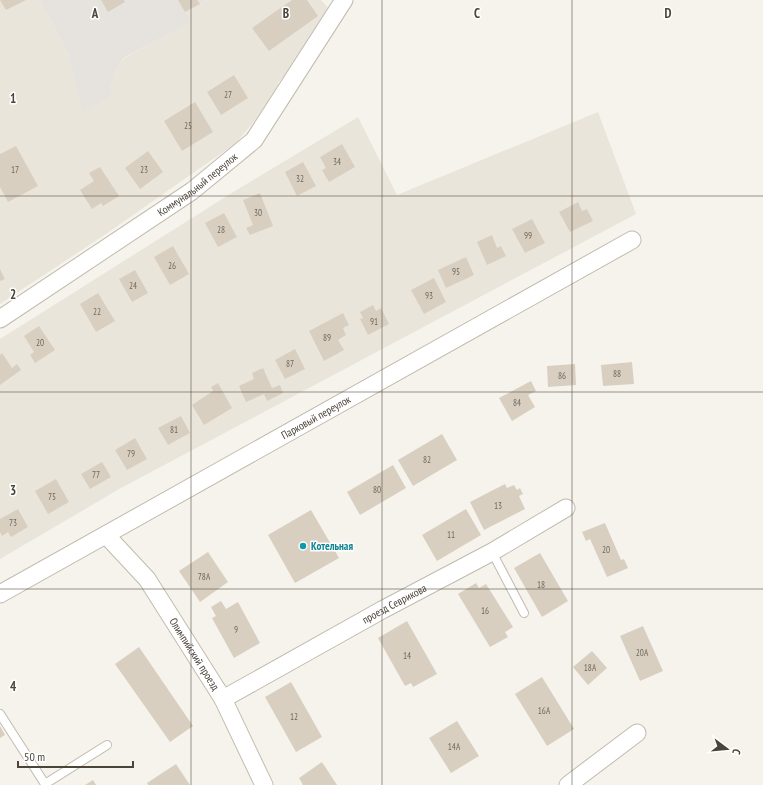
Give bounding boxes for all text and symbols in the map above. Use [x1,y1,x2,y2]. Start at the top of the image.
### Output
text: A [91,5,99,22]
text: B [283,5,289,22]
text: C [474,5,480,22]
text: D [665,5,672,22]
house number: 27 [224,89,232,100]
text: 1 [10,90,16,107]
house number: 25 [184,120,192,131]
street label: Коммунальный переулок [155,149,241,219]
house number: 34 [333,156,341,167]
house number: 17 [11,164,19,175]
house number: 23 [140,164,148,175]
house number: 32 [296,173,304,184]
house number: 30 [254,207,262,218]
house number: 28 [217,224,225,235]
house number: 99 [524,230,532,241]
house number: 26 [168,260,176,271]
house number: 95 [452,266,460,277]
house number: 24 [129,280,137,291]
text: 2 [10,286,16,303]
house number: 93 [425,290,433,301]
house number: 22 [93,306,101,317]
house number: 91 [370,316,378,327]
house number: 89 [323,332,331,343]
house number: 20 [36,337,44,348]
house number: 87 [286,358,294,369]
house number: 88 [613,368,621,379]
house number: 86 [558,370,566,381]
street label: Парковый переулок [279,392,354,442]
house number: 84 [513,397,521,408]
house number: 81 [170,424,178,435]
house number: 79 [127,448,135,459]
house number: 82 [423,454,431,465]
house number: 77 [92,469,100,480]
text: 3 [10,482,16,499]
house number: 80 [373,484,381,495]
house number: 75 [48,491,56,502]
house number: 13 [494,500,502,511]
house number: 73 [9,517,17,528]
house number: 11 [447,529,455,540]
place label: Котельная [311,539,353,553]
marker: Котельная [298,541,308,551]
house number: 20 [602,544,610,555]
house number: 78А [198,571,211,582]
house number: 18 [537,579,545,590]
street label: проезд Севрикова [360,581,429,627]
house number: 16 [481,605,489,616]
street label: Олимпийский проезд [166,615,223,693]
house number: 9 [234,624,238,635]
house number: 20А [636,647,649,658]
house number: 14 [403,650,411,661]
house number: 18А [584,662,597,673]
text: 4 [10,678,17,695]
house number: 16А [538,705,551,716]
house number: 12 [290,711,298,722]
north arrow [707,729,747,769]
house number: 14А [448,741,461,752]
scale bar [18,743,133,769]
text: С [729,747,744,756]
text: 50 m [24,749,45,764]

